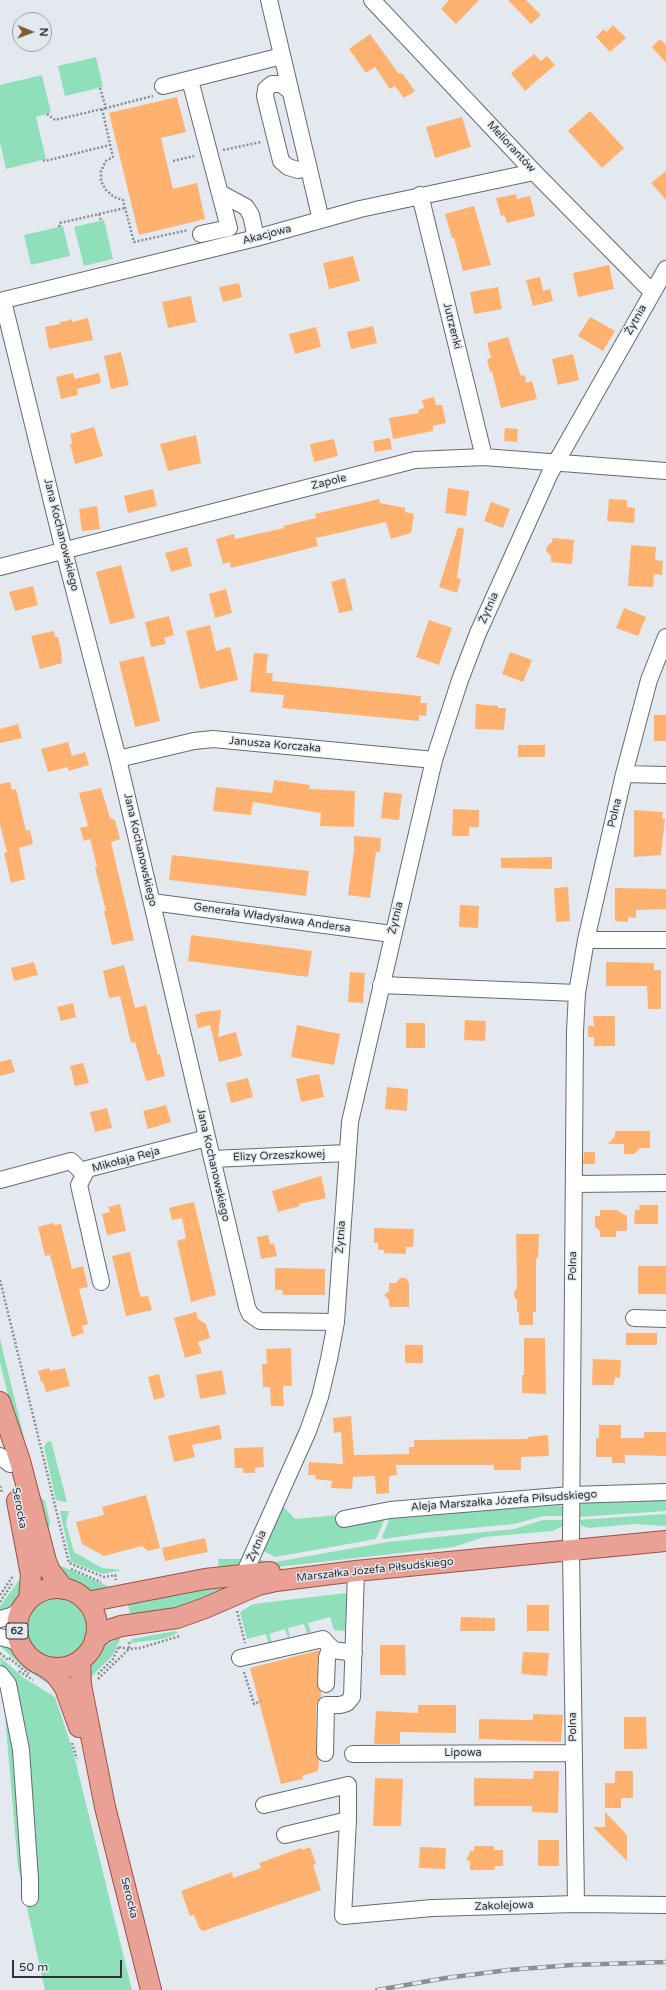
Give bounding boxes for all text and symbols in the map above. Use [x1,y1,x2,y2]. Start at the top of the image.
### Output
north arrow [12,12,52,52]
text: N [37,28,50,37]
street label: Meliorantów [484,119,538,175]
street label: Akacjowa [241,222,293,248]
street label: Jutrzenki [440,301,464,351]
street label: Żytnia [622,302,650,338]
street label: Zapole [310,471,348,493]
street label: Jana Kochanowskiego [41,477,81,593]
street label: Żytnia [476,590,502,626]
street label: Janusza Korczaka [229,734,321,756]
street label: Jana Kochanowskiego [121,792,159,908]
street label: Polna [605,797,625,829]
street label: Generała Władysława Andersa [193,900,351,936]
street label: Żytnia [386,900,406,936]
street label: Jana Kochanowskiego [194,1107,232,1223]
street label: Mikołaja Reja [91,1145,161,1175]
street label: Elizy Orzeszkowej [233,1148,325,1164]
street label: Żytnia [333,1220,349,1254]
street label: Polna [566,1251,580,1281]
street label: Serocka [9,1486,29,1530]
street label: Aleja Marszałka Józefa Piłsudskiego [410,1488,598,1514]
street label: Żytnia [244,1528,270,1564]
street label: Marszałka Józefa Piłsudskiego [296,1555,454,1585]
road number: 62 [6,1623,28,1639]
street label: Polna [566,1712,580,1742]
street label: Lipowa [444,1746,482,1760]
street label: Serocka [118,1876,140,1920]
street label: Zakolejowa [474,1898,534,1914]
scale bar [14,1952,124,1978]
text: 50 m [19,1960,48,1974]

